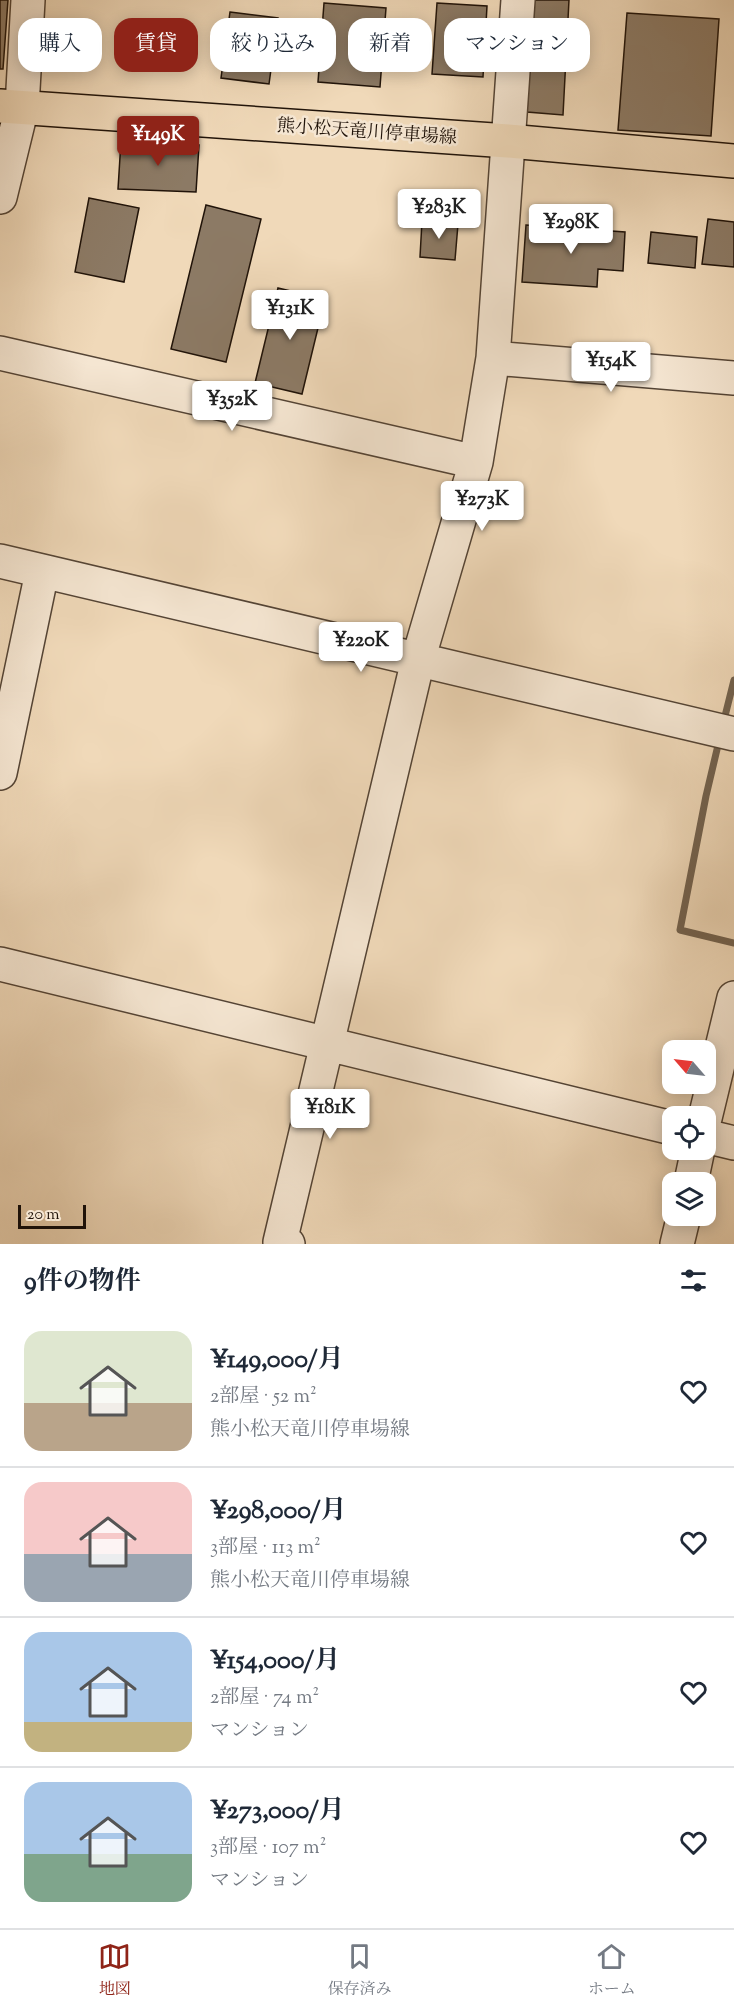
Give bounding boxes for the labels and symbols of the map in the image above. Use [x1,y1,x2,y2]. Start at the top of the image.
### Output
street label: 熊小松天竜川停車場線 [276,114,458,152]
pin: ¥149K [116,116,200,167]
pin: ¥283K [397,189,481,240]
pin: ¥298K [529,204,613,255]
pin: ¥131K [248,290,332,341]
pin: ¥154K [569,342,653,393]
pin: ¥352K [190,381,274,432]
pin: ¥273K [440,481,524,532]
pin: ¥220K [319,622,403,673]
north arrow [662,1040,716,1094]
pin: ¥181K [288,1089,372,1140]
scale bar [18,1202,86,1230]

